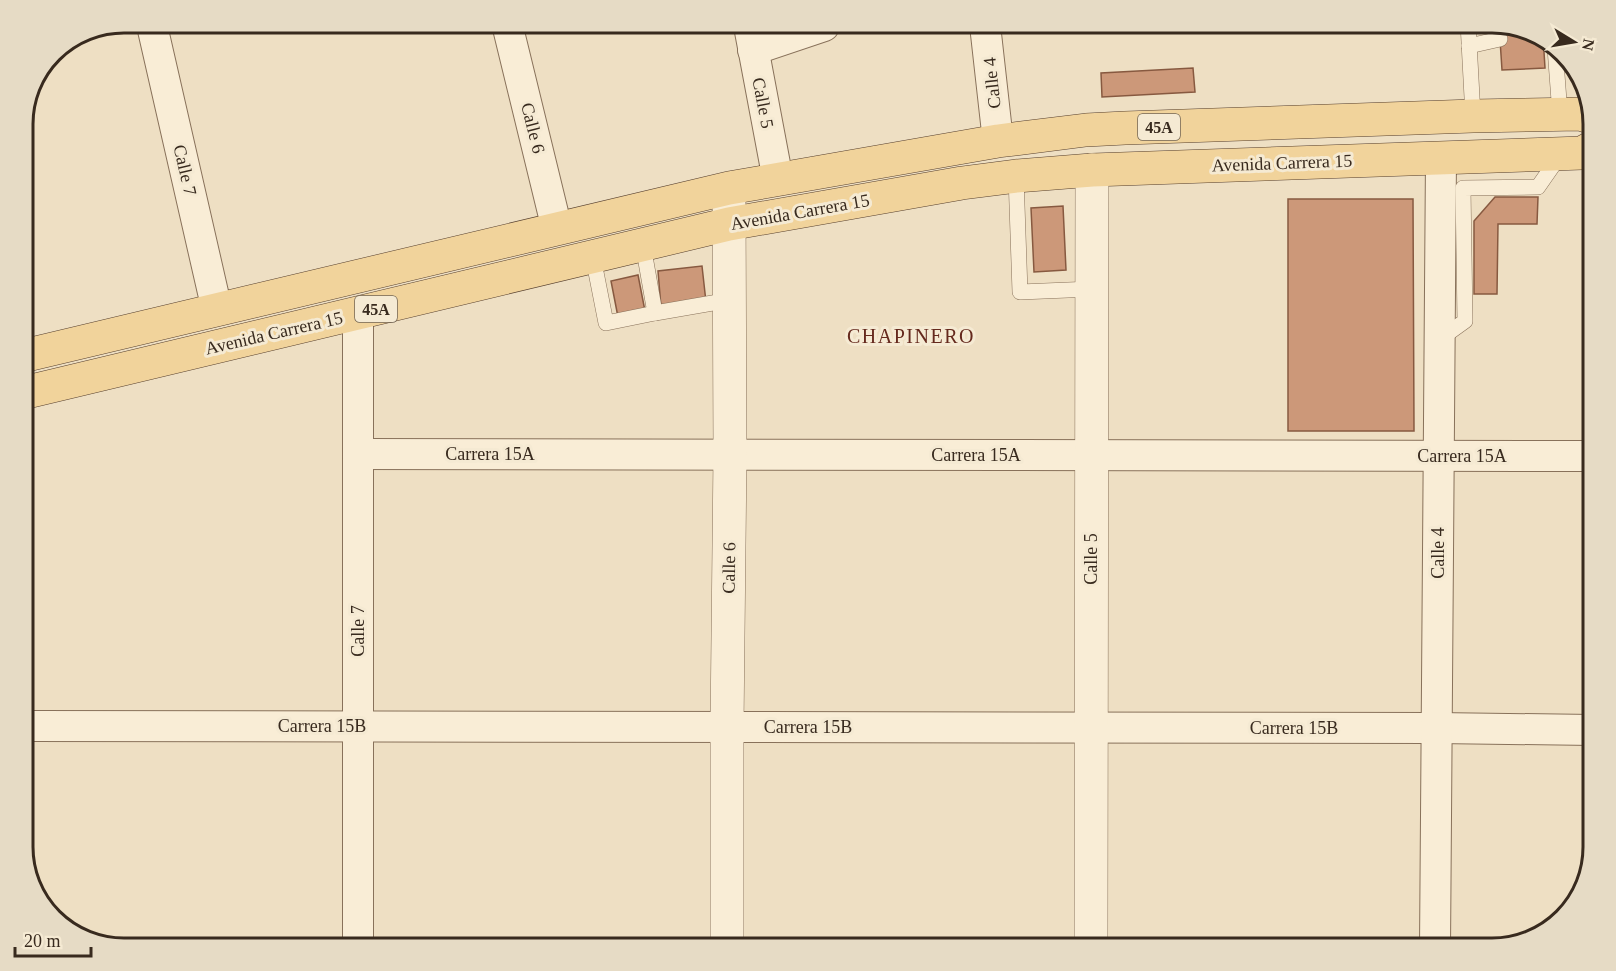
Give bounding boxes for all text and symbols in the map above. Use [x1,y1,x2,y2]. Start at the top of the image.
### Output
north arrow [1544,12,1604,72]
text: N [1579,37,1598,52]
street label: Calle 4 [979,56,1005,110]
street label: Calle 5 [748,76,778,130]
street label: Calle 6 [517,101,549,155]
road number: 45A [1138,114,1180,140]
street label: Calle 7 [169,143,201,197]
street label: Avenida Carrera 15 [1211,151,1353,175]
street label: Avenida Carrera 15 [729,190,871,234]
road number: 45A [355,296,397,322]
street label: Avenida Carrera 15 [203,307,345,359]
district label: CHAPINERO [847,325,975,347]
street label: Carrera 15A [445,444,535,464]
street label: Carrera 15A [931,445,1021,465]
street label: Carrera 15A [1417,446,1507,466]
street label: Calle 4 [1428,527,1448,579]
street label: Calle 5 [1081,533,1101,585]
street label: Calle 6 [719,542,739,594]
street label: Calle 7 [348,605,368,657]
street label: Carrera 15B [278,716,366,736]
street label: Carrera 15B [764,717,852,737]
street label: Carrera 15B [1250,718,1338,738]
scale bar [15,920,92,958]
text: 20 m [24,931,61,951]

